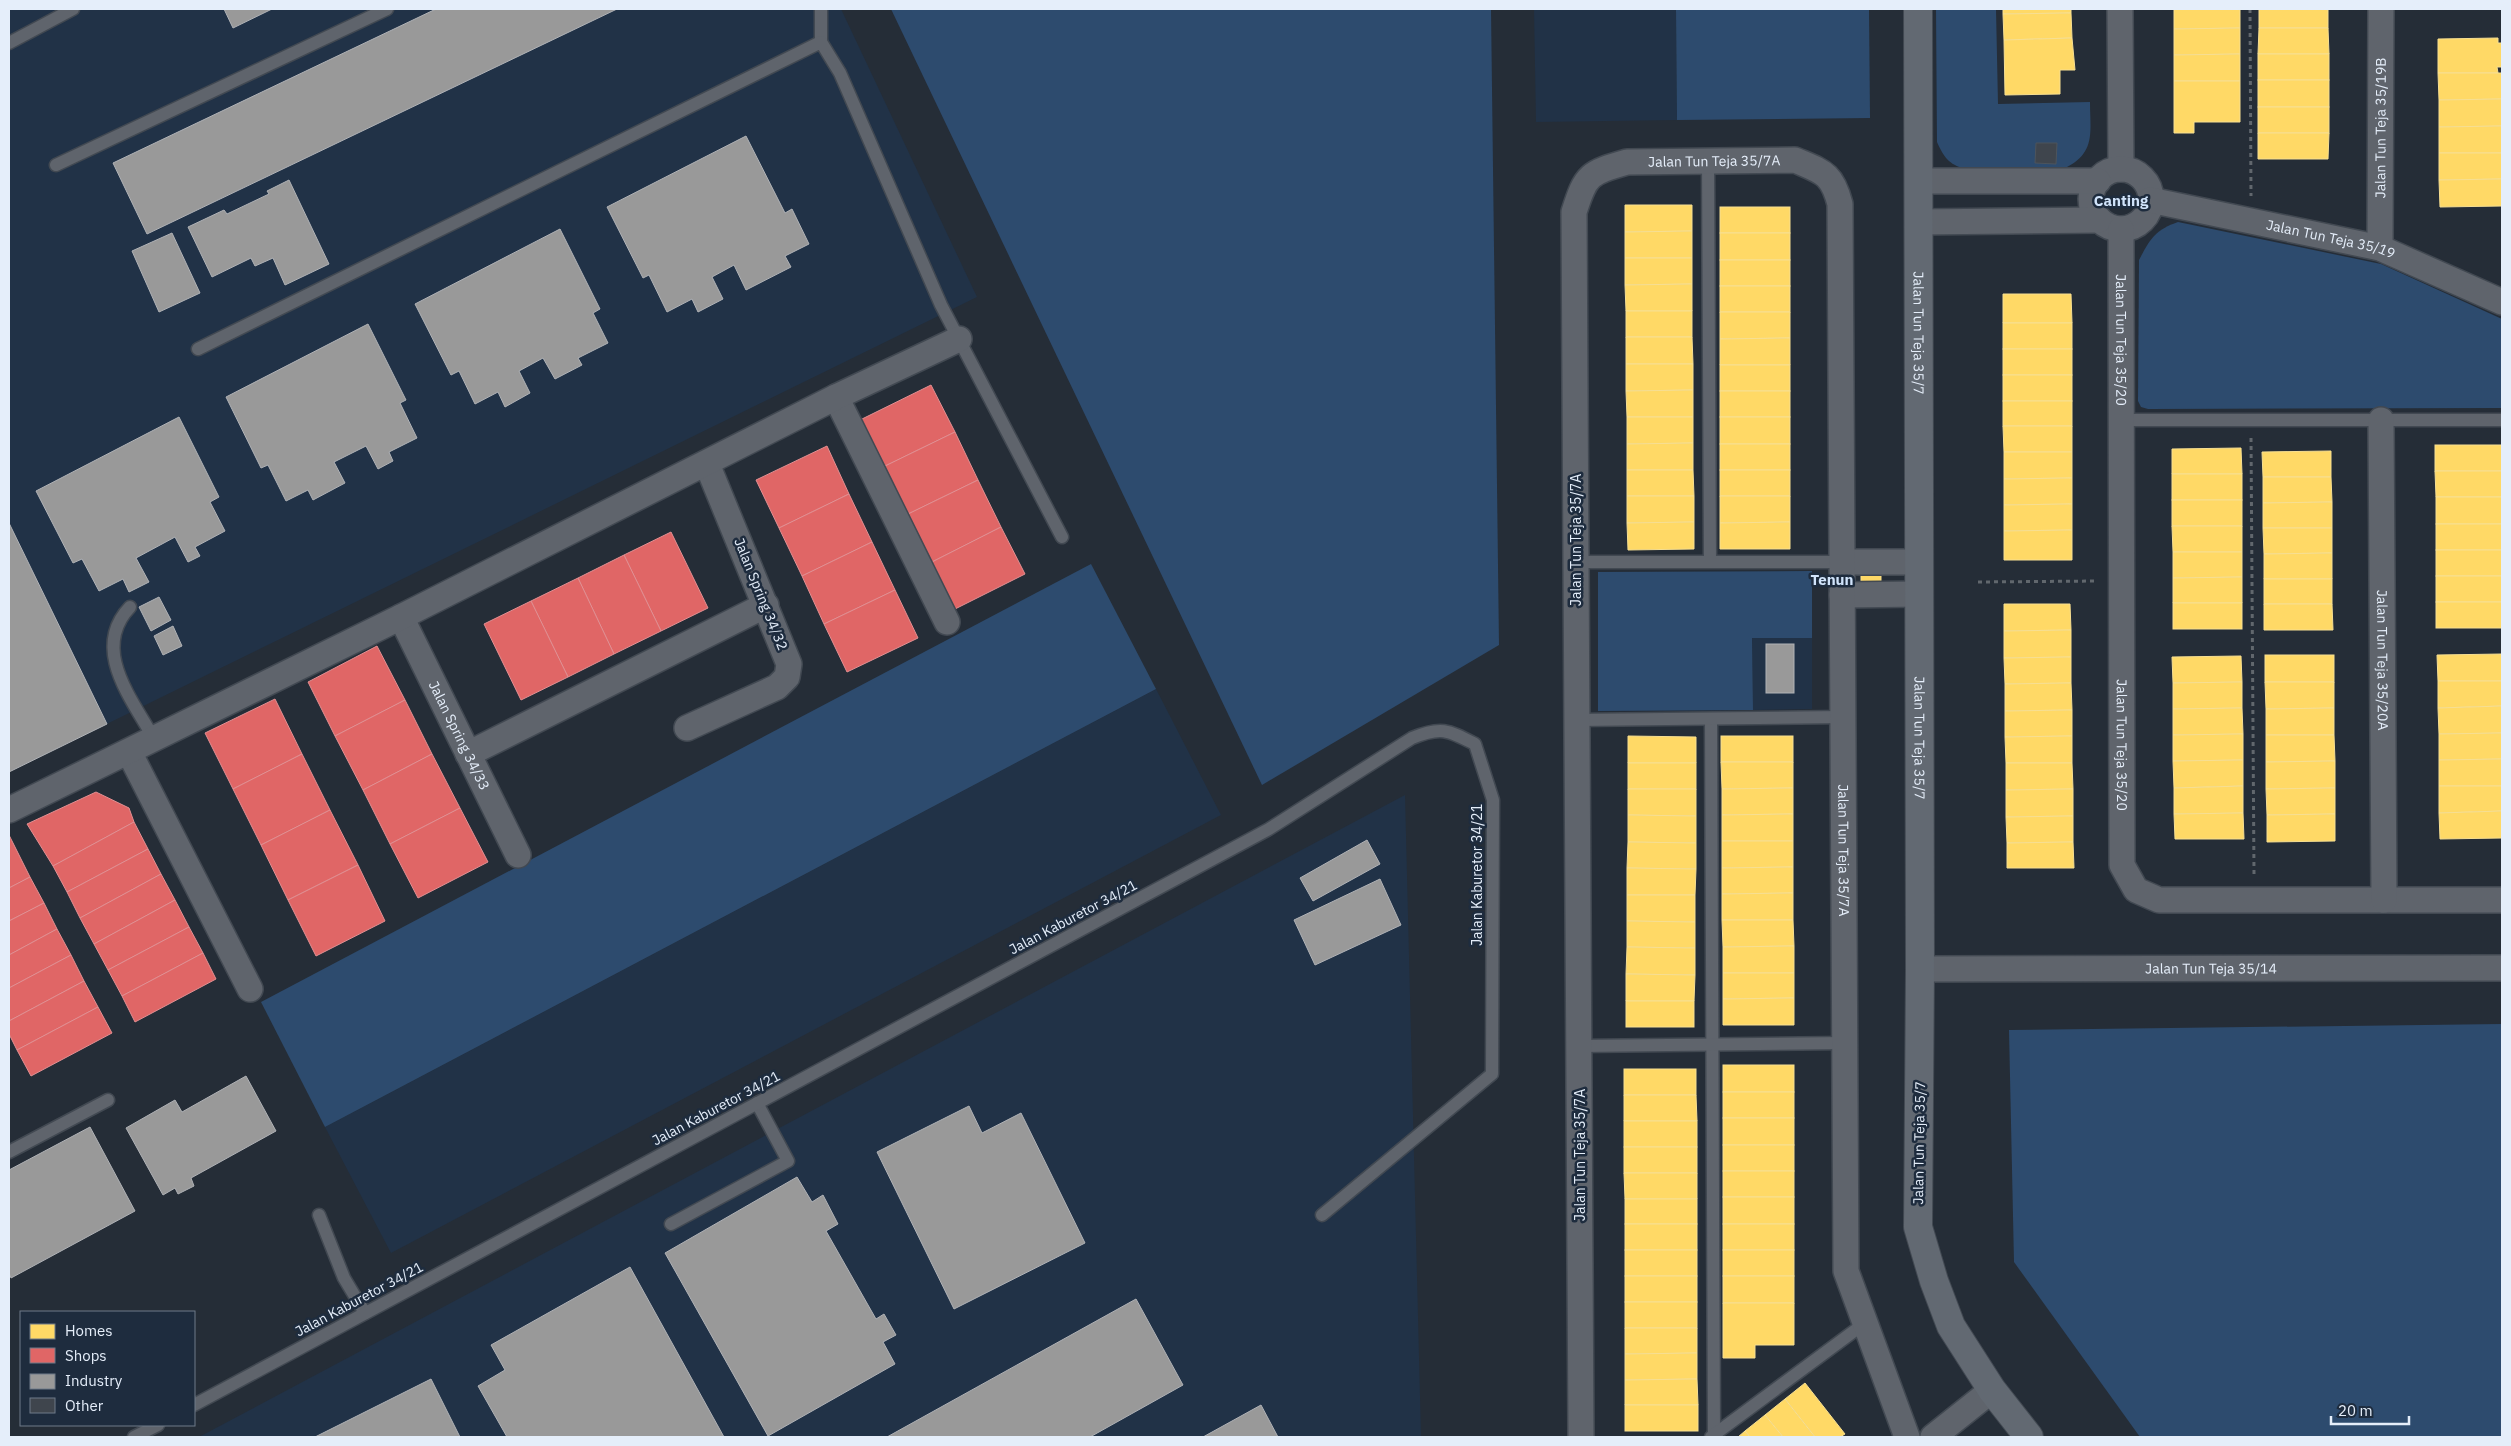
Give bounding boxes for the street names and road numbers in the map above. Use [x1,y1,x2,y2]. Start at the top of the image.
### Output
street label: Jalan Tun Teja 35/19B [2371,57,2390,199]
street label: Jalan Tun Teja 35/7A [1648,151,1781,171]
street label: Jalan Tun Teja 35/19 [2265,216,2398,263]
street label: Jalan Tun Teja 35/7 [1910,271,1928,395]
street label: Jalan Tun Teja 35/20 [2112,274,2130,406]
street label: Jalan Tun Teja 35/7A [1567,474,1585,606]
street label: Jalan Spring 34/32 [730,535,792,653]
street label: Jalan Tun Teja 35/20A [2373,590,2392,730]
street label: Jalan Tun Teja 35/7 [1910,676,1929,800]
street label: Jalan Spring 34/33 [425,678,494,793]
street label: Jalan Tun Teja 35/20 [2113,679,2131,811]
street label: Jalan Tun Teja 35/7A [1834,784,1853,917]
street label: Jalan Kaburetor 34/21 [1468,804,1486,946]
street label: Jalan Kaburetor 34/21 [1006,876,1140,958]
street label: Jalan Tun Teja 35/14 [2145,959,2277,978]
street label: Jalan Kaburetor 34/21 [649,1067,783,1149]
street label: Jalan Tun Teja 35/7 [1909,1081,1929,1205]
street label: Jalan Tun Teja 35/7A [1571,1089,1589,1221]
street label: Jalan Kaburetor 34/21 [292,1258,426,1340]

